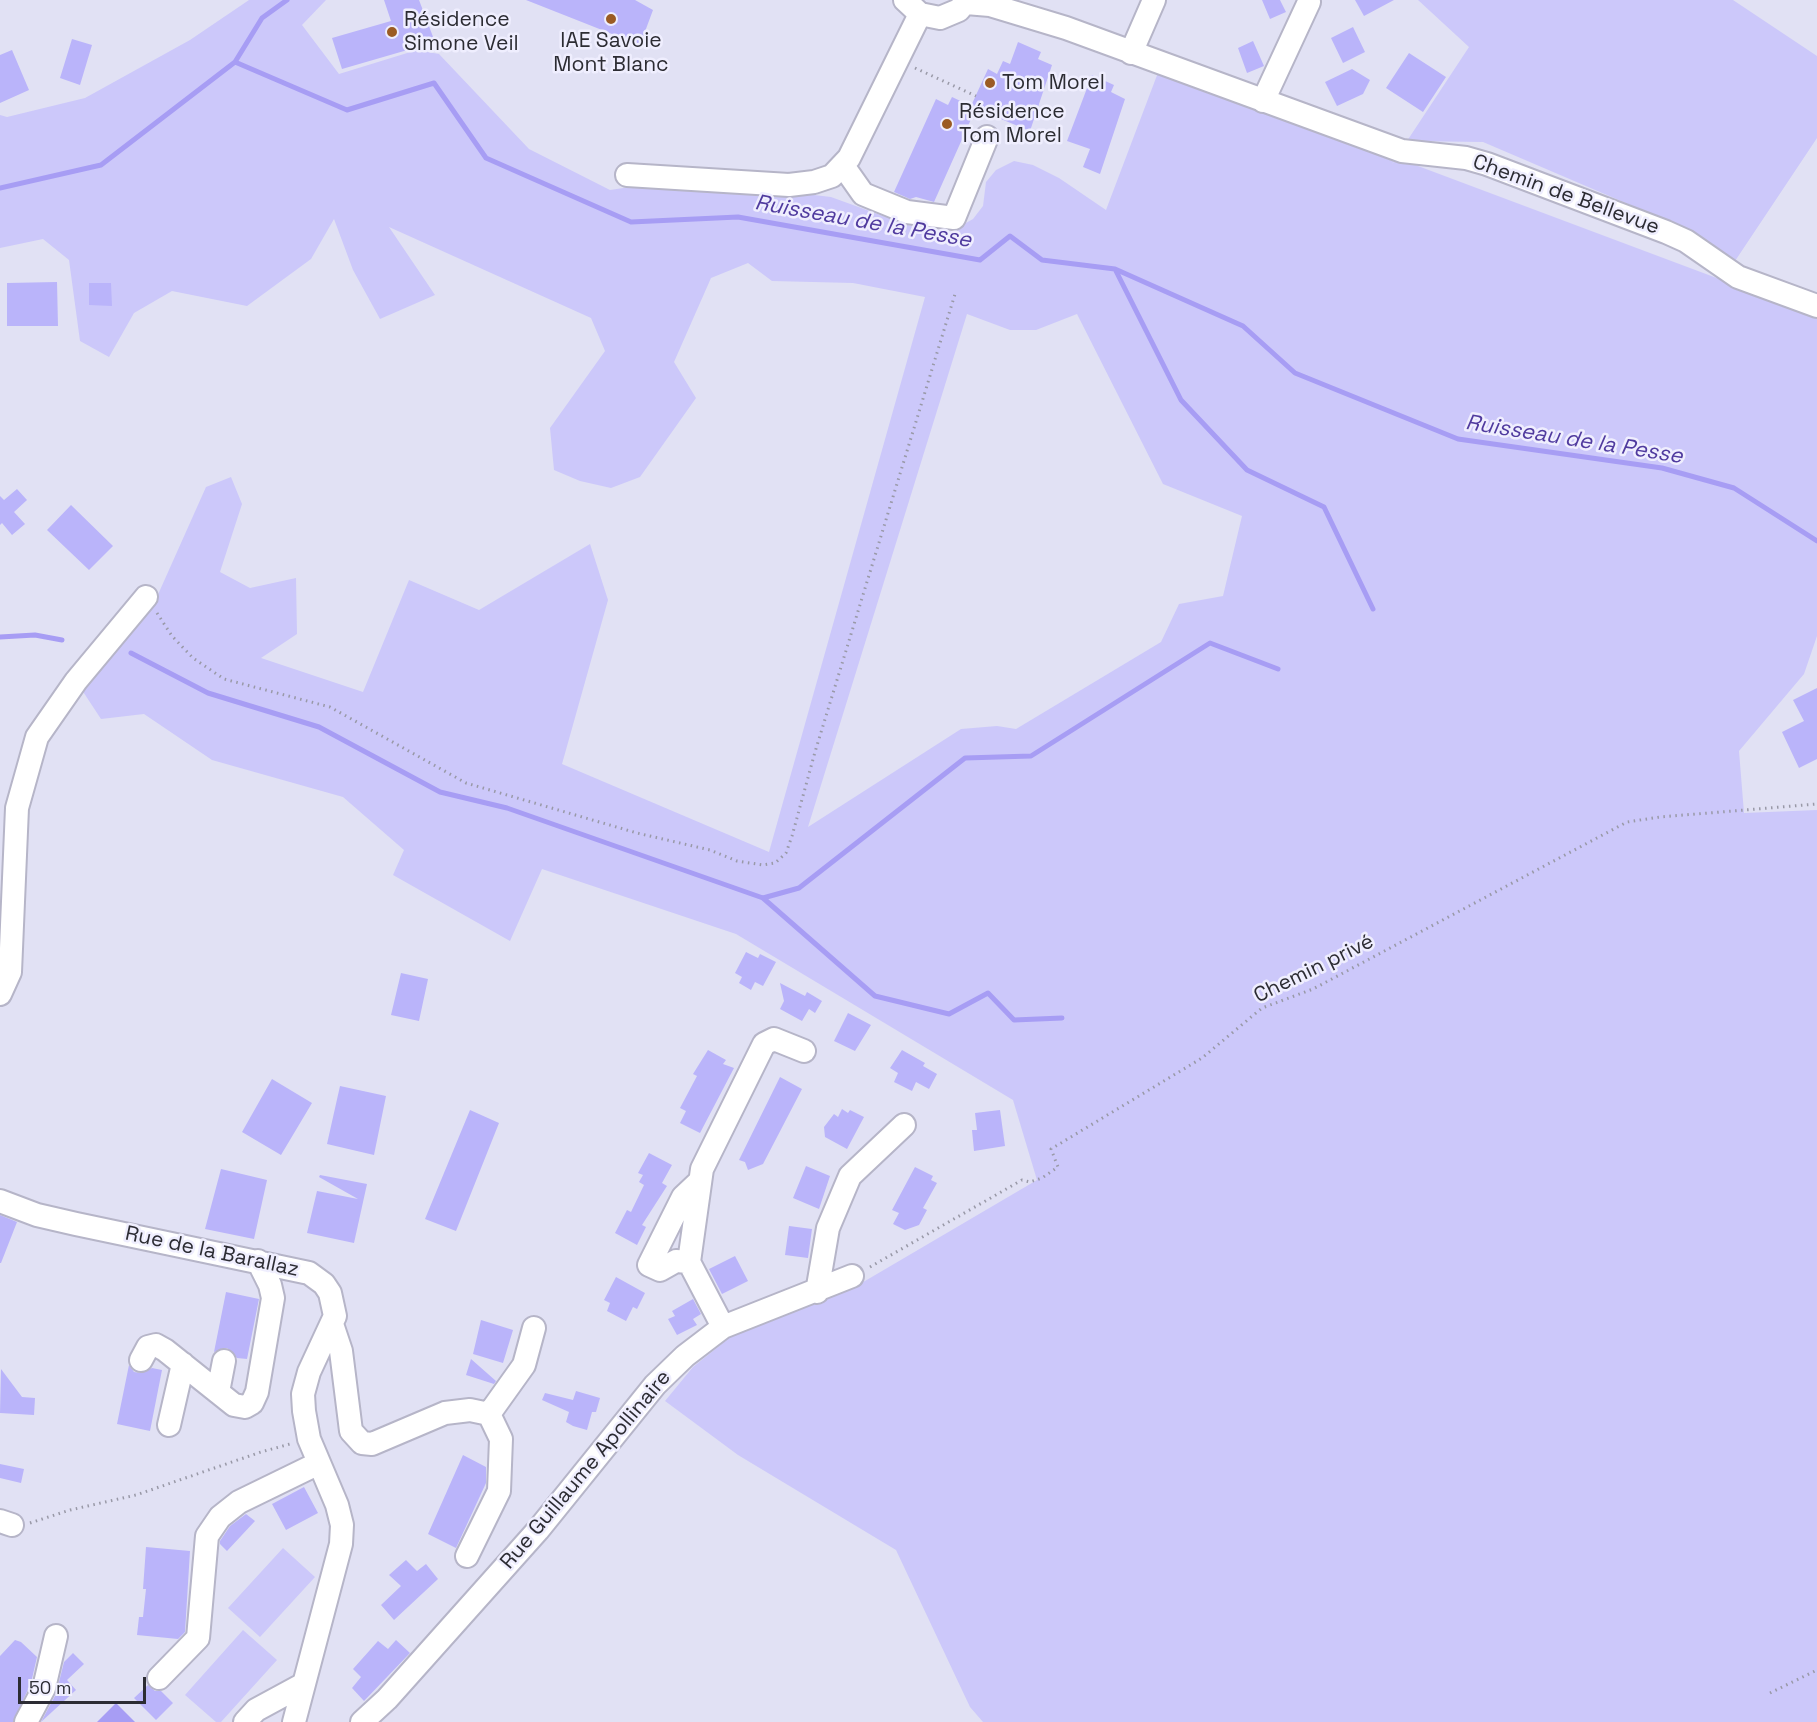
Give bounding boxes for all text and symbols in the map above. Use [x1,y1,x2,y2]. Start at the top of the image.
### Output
place label: Résidence Simone Veil [404,7,519,57]
marker: IAE Savoie Mont Blanc [604,12,618,26]
marker: Résidence Simone Veil [385,25,399,39]
place label: IAE Savoie Mont Blanc [553,28,669,78]
place label: Tom Morel [1002,70,1105,96]
marker: Tom Morel [983,76,997,90]
place label: Résidence Tom Morel [959,99,1065,149]
marker: Résidence Tom Morel [940,117,954,131]
street label: Chemin de Bellevue [1469,150,1663,240]
water label: Ruisseau de la Pesse [753,190,973,254]
water label: Ruisseau de la Pesse [1464,410,1684,470]
street label: Chemin privé [1250,929,1378,1009]
street label: Rue de la Barallaz [123,1221,301,1283]
street label: Rue Guillaume Apollinaire [495,1365,677,1575]
scale bar [21,1665,148,1703]
text: 50 m [29,1676,71,1699]

